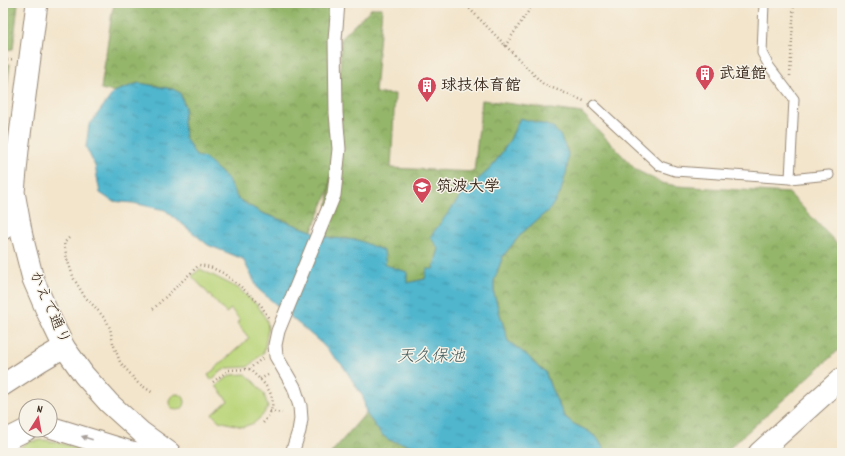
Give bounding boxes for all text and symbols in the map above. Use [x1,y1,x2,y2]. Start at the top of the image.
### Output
building icon: 武道館 [694,63,716,91]
place label: 武道館 [719,63,767,86]
building icon: 球技体育館 [416,75,438,103]
place label: 球技体育館 [441,75,521,98]
school or university icon: 筑波大学 [411,176,433,204]
place label: 筑波大学 [436,176,500,199]
street label: かえで通り [22,267,76,349]
water label: 天久保池 [397,346,466,370]
north arrow [18,398,58,438]
text: N [35,402,44,419]
one-way arrow [81,435,93,441]

